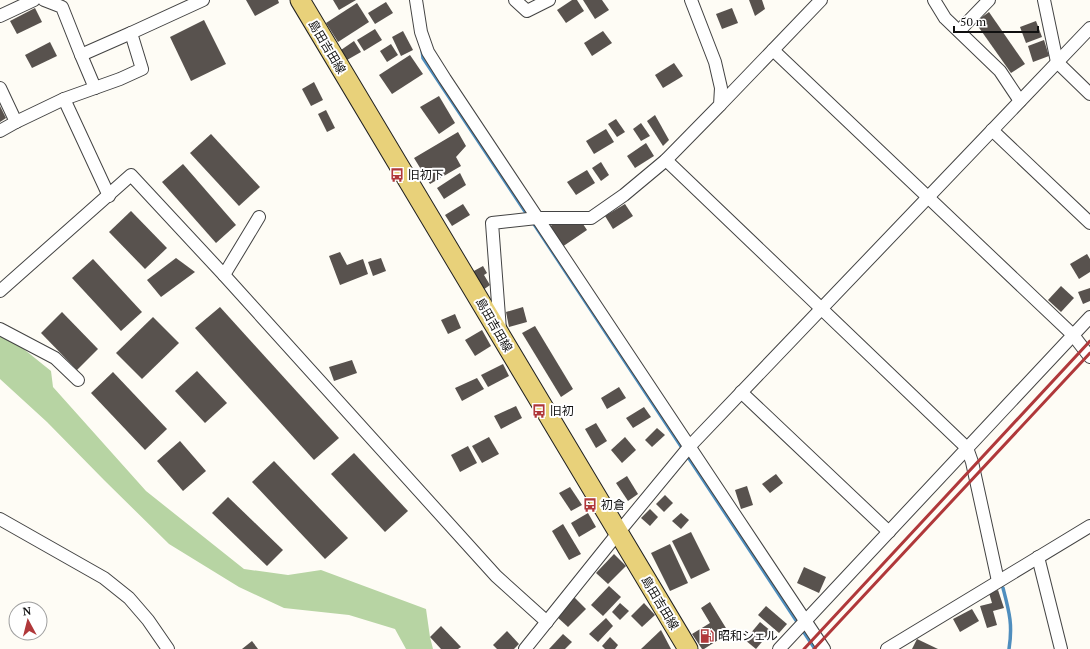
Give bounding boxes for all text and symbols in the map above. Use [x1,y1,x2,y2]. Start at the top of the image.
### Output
scale bar [954,8,1038,34]
text: 50 m [960,14,987,29]
street label: 島田吉田線 [306,17,349,76]
bus stop icon: 旧初下 [389,167,405,183]
place label: 旧初下 [408,167,444,182]
street label: 島田吉田線 [473,295,516,354]
bus stop icon: 旧初 [531,403,547,419]
place label: 旧初 [550,403,574,418]
bus stop icon: 初倉 [582,497,598,513]
place label: 初倉 [601,497,625,512]
street label: 島田吉田線 [639,573,682,632]
north arrow [8,601,48,641]
text: N [22,604,32,619]
fuel station icon: 昭和シェル [699,628,715,644]
place label: 昭和シェル [718,628,778,643]

